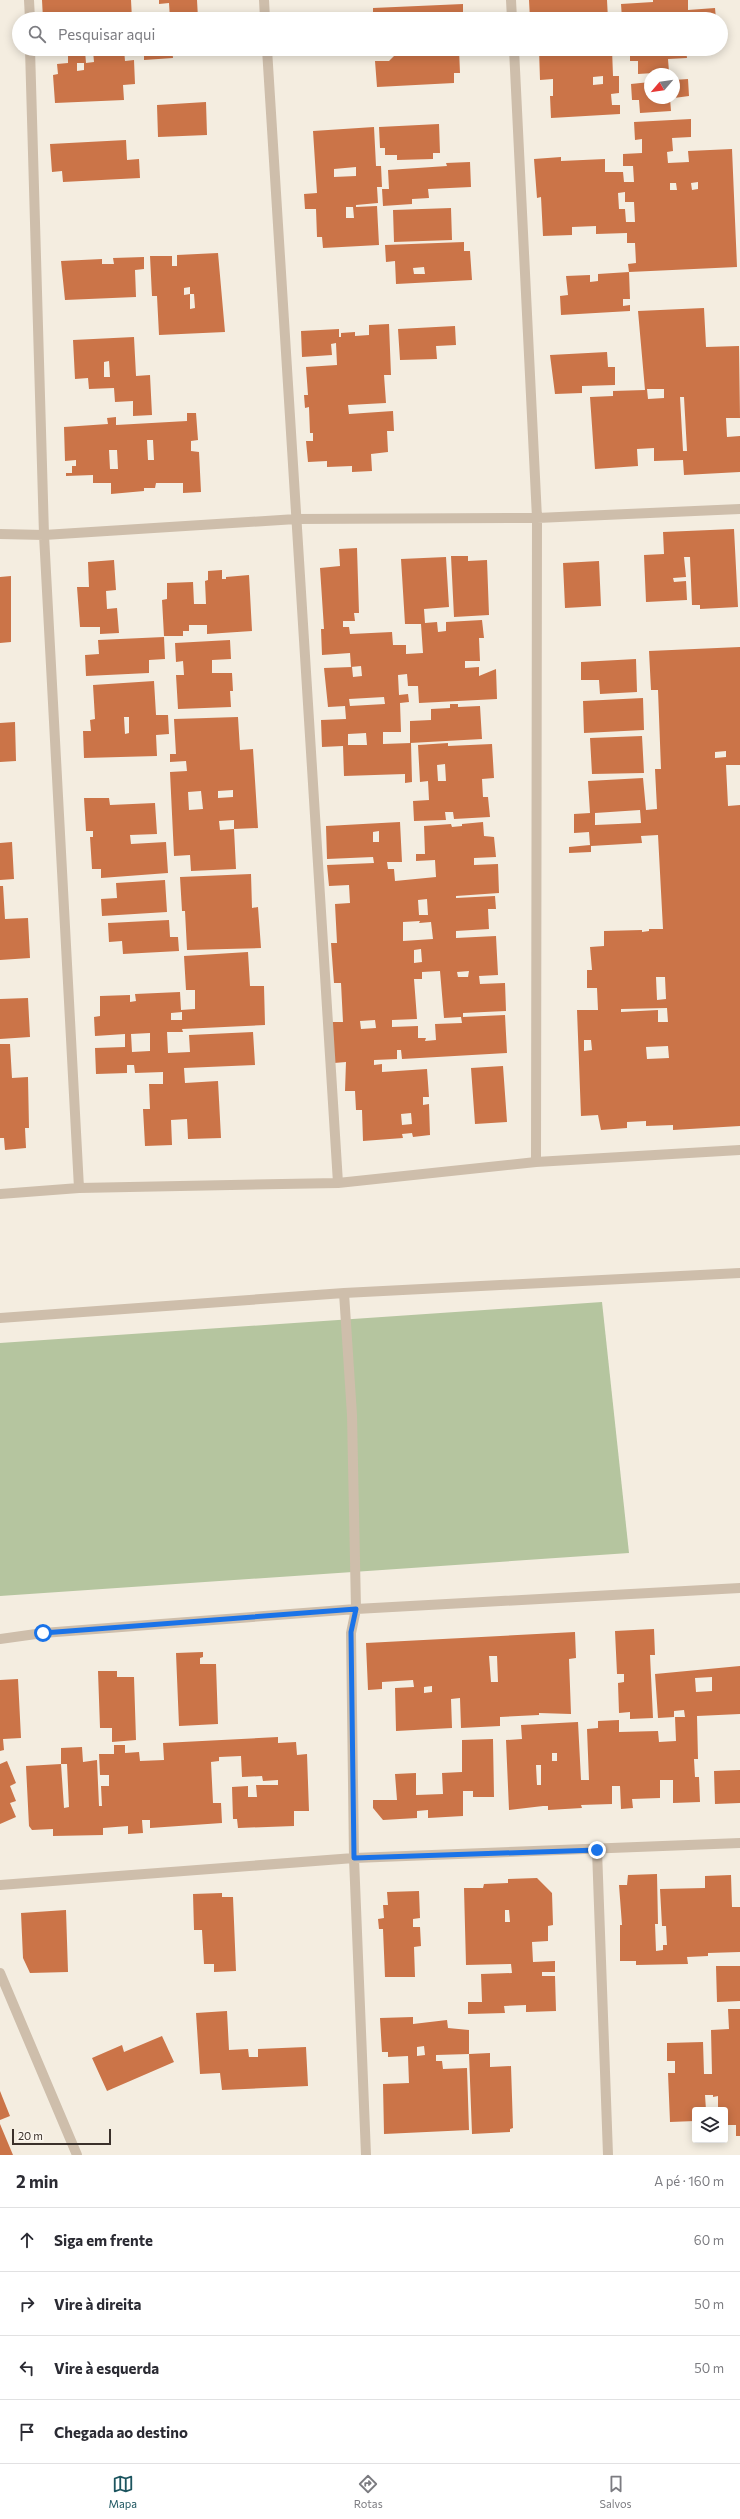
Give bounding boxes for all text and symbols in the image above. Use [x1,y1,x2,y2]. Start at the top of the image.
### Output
search box [12,12,728,56]
icon: search [26,23,48,45]
text: Pesquisar aqui [58,25,155,43]
north arrow [644,68,680,104]
route start [34,1624,52,1642]
route end [588,1841,606,1859]
map controls [692,2107,728,2143]
button: layers [692,2107,728,2143]
scale bar [12,2127,111,2146]
text: 20 m [18,2129,43,2142]
text: 2 min [16,2171,58,2192]
text: A pé · 160 m [654,2173,724,2189]
icon: ahead [16,2229,38,2251]
text: Siga em frente [54,2231,153,2249]
text: 60 m [694,2232,724,2248]
icon: right [16,2293,38,2315]
text: Vire à direita [54,2295,142,2313]
text: 50 m [694,2296,724,2312]
icon: left [16,2357,38,2379]
text: Vire à esquerda [54,2359,159,2377]
text: 50 m [694,2360,724,2376]
icon: arrive [16,2421,38,2443]
text: Chegada ao destino [54,2423,188,2441]
tab: Mapa [108,2473,137,2510]
tab: Rotas [354,2473,383,2510]
tab: Salvos [600,2473,632,2510]

